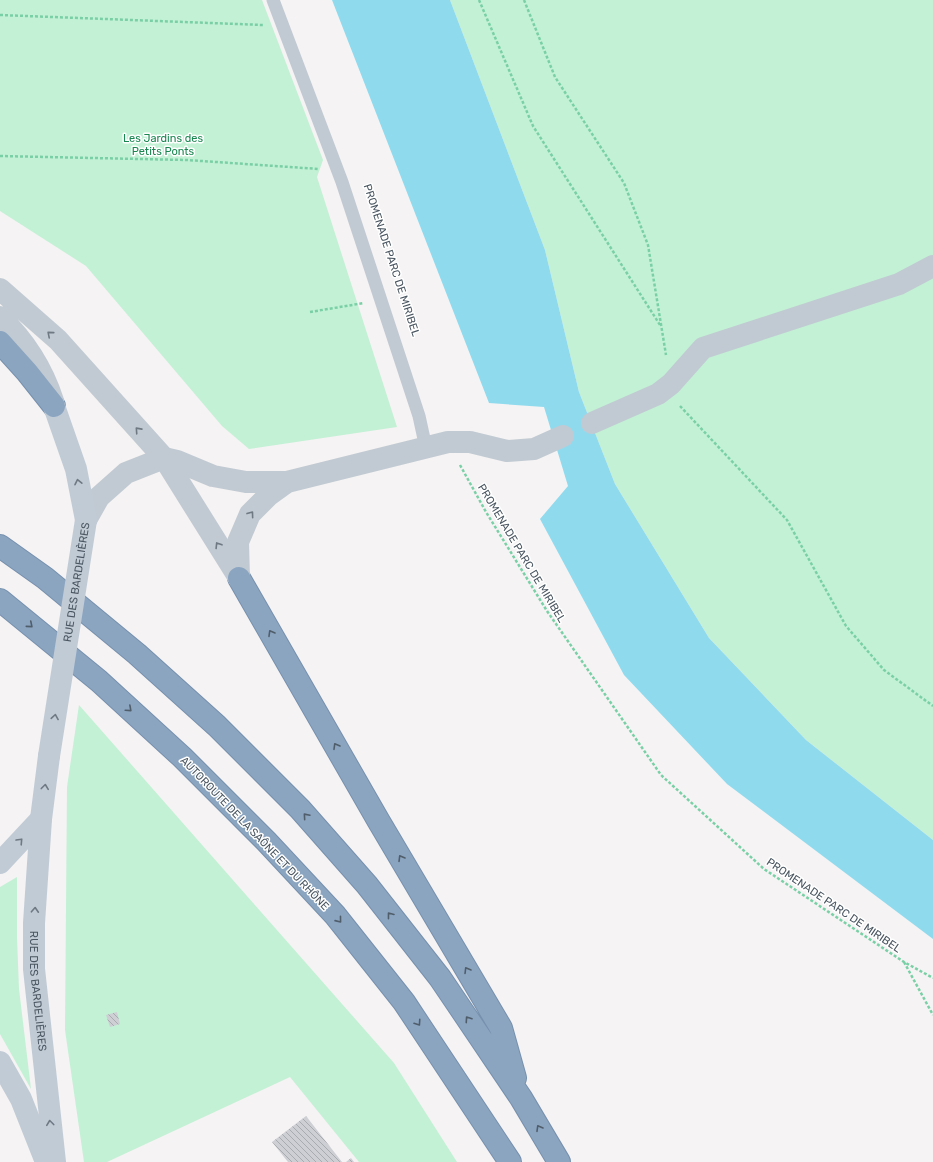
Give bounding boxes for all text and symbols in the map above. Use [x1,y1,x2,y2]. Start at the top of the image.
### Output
park label: Les Jardins des Petits Ponts [123,132,203,158]
street label: PROMENADE PARC DE MIRIBEL [361,182,422,338]
one-way arrow [48,331,55,338]
one-way arrow [136,427,143,434]
one-way arrow [75,479,83,485]
street label: PROMENADE PARC DE MIRIBEL [475,482,568,625]
one-way arrow [246,512,253,519]
street label: RUE DES BARDELIÈRES [61,521,93,643]
one-way arrow [215,542,223,549]
one-way arrow [26,620,33,627]
one-way arrow [268,630,275,637]
one-way arrow [124,704,132,712]
one-way arrow [50,714,59,720]
one-way arrow [333,743,340,750]
street label: AUTOROUTE DE LA SAÔNE ET DU RHÔNE [178,754,332,913]
one-way arrow [40,784,49,790]
one-way arrow [304,813,311,821]
one-way arrow [16,838,23,846]
one-way arrow [398,855,405,863]
street label: PROMENADE PARC DE MIRIBEL [764,855,903,955]
one-way arrow [31,907,40,913]
one-way arrow [388,913,395,920]
one-way arrow [334,916,341,923]
street label: RUE DES BARDELIÈRES [27,931,49,1052]
one-way arrow [464,967,471,975]
one-way arrow [466,1017,473,1024]
one-way arrow [413,1019,420,1026]
one-way arrow [46,1120,55,1126]
one-way arrow [536,1125,543,1132]

